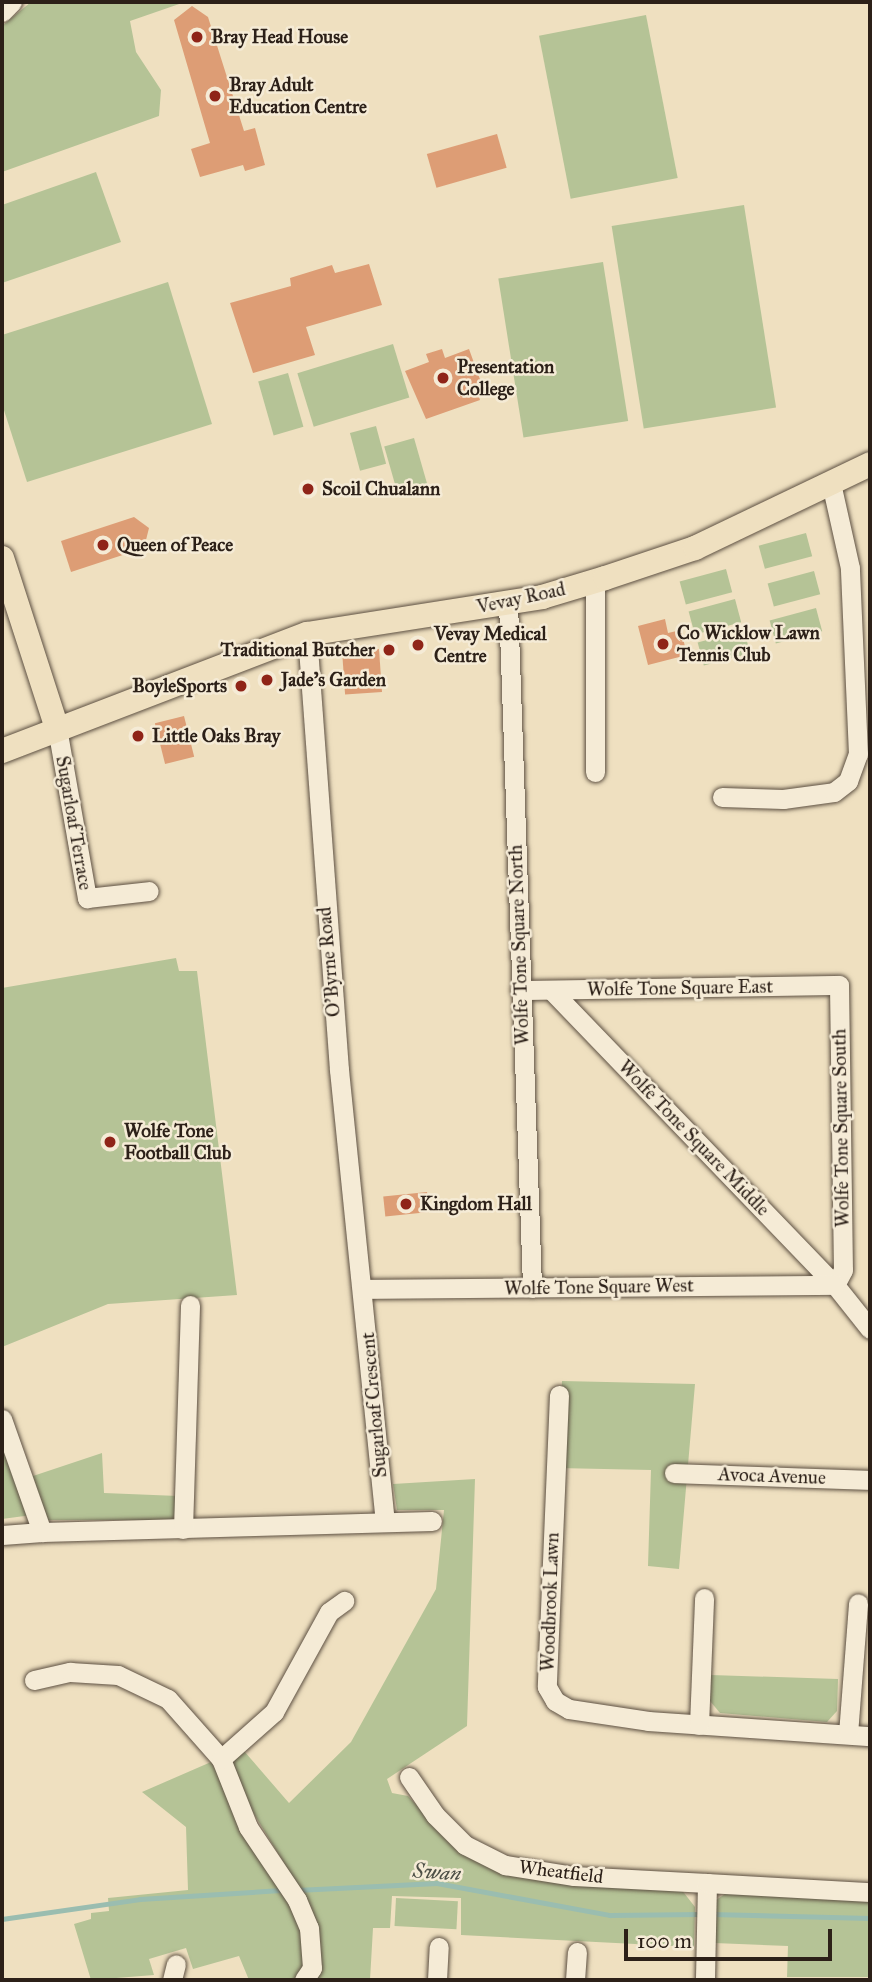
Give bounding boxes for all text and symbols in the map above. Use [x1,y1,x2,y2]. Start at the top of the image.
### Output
place label: Bray Head House [211,26,348,48]
marker: Bray Head House [189,29,205,45]
place label: Bray Adult Education Centre [229,74,367,118]
marker: Bray Adult Education Centre [207,88,223,104]
place label: Presentation College [457,356,554,400]
marker: Presentation College [435,370,451,386]
place label: Scoil Chualann [322,478,440,500]
marker: Scoil Chualann [300,481,316,497]
place label: Queen of Peace [117,534,233,556]
marker: Queen of Peace [95,537,111,553]
street label: Vevay Road [475,577,567,619]
place label: Co Wicklow Lawn Tennis Club [677,622,820,666]
place label: Vevay Medical Centre [434,623,547,667]
marker: Vevay Medical Centre [408,635,428,655]
marker: Co Wicklow Lawn Tennis Club [655,636,671,652]
place label: Traditional Butcher [221,639,375,661]
marker: Traditional Butcher [381,642,397,658]
place label: Jade's Garden [281,669,386,691]
marker: Jade's Garden [259,672,275,688]
place label: BoyleSports [132,675,227,697]
marker: BoyleSports [233,678,249,694]
place label: Little Oaks Bray [152,725,280,747]
marker: Little Oaks Bray [130,728,146,744]
street label: Sugarloaf Terrace [51,754,97,892]
street label: Wolfe Tone Square North [504,844,534,1046]
street label: O'Byrne Road [313,906,345,1018]
street label: Wolfe Tone Square East [587,975,773,1001]
street label: Wolfe Tone Square South [828,1028,854,1228]
street label: Wolfe Tone Square Middle [614,1055,774,1221]
place label: Wolfe Tone Football Club [124,1120,231,1164]
marker: Wolfe Tone Football Club [102,1134,118,1150]
place label: Kingdom Hall [420,1193,532,1215]
marker: Kingdom Hall [398,1196,414,1212]
street label: Wolfe Tone Square West [504,1274,694,1300]
street label: Sugarloaf Crescent [356,1331,392,1479]
street label: Avoca Avenue [718,1463,826,1489]
street label: Woodbrook Lawn [536,1532,564,1672]
street label: Wheatfield [517,1856,605,1888]
water label: Swan [412,1858,462,1886]
scale bar [627,1916,835,1960]
text: 100 m [637,1928,692,1954]

